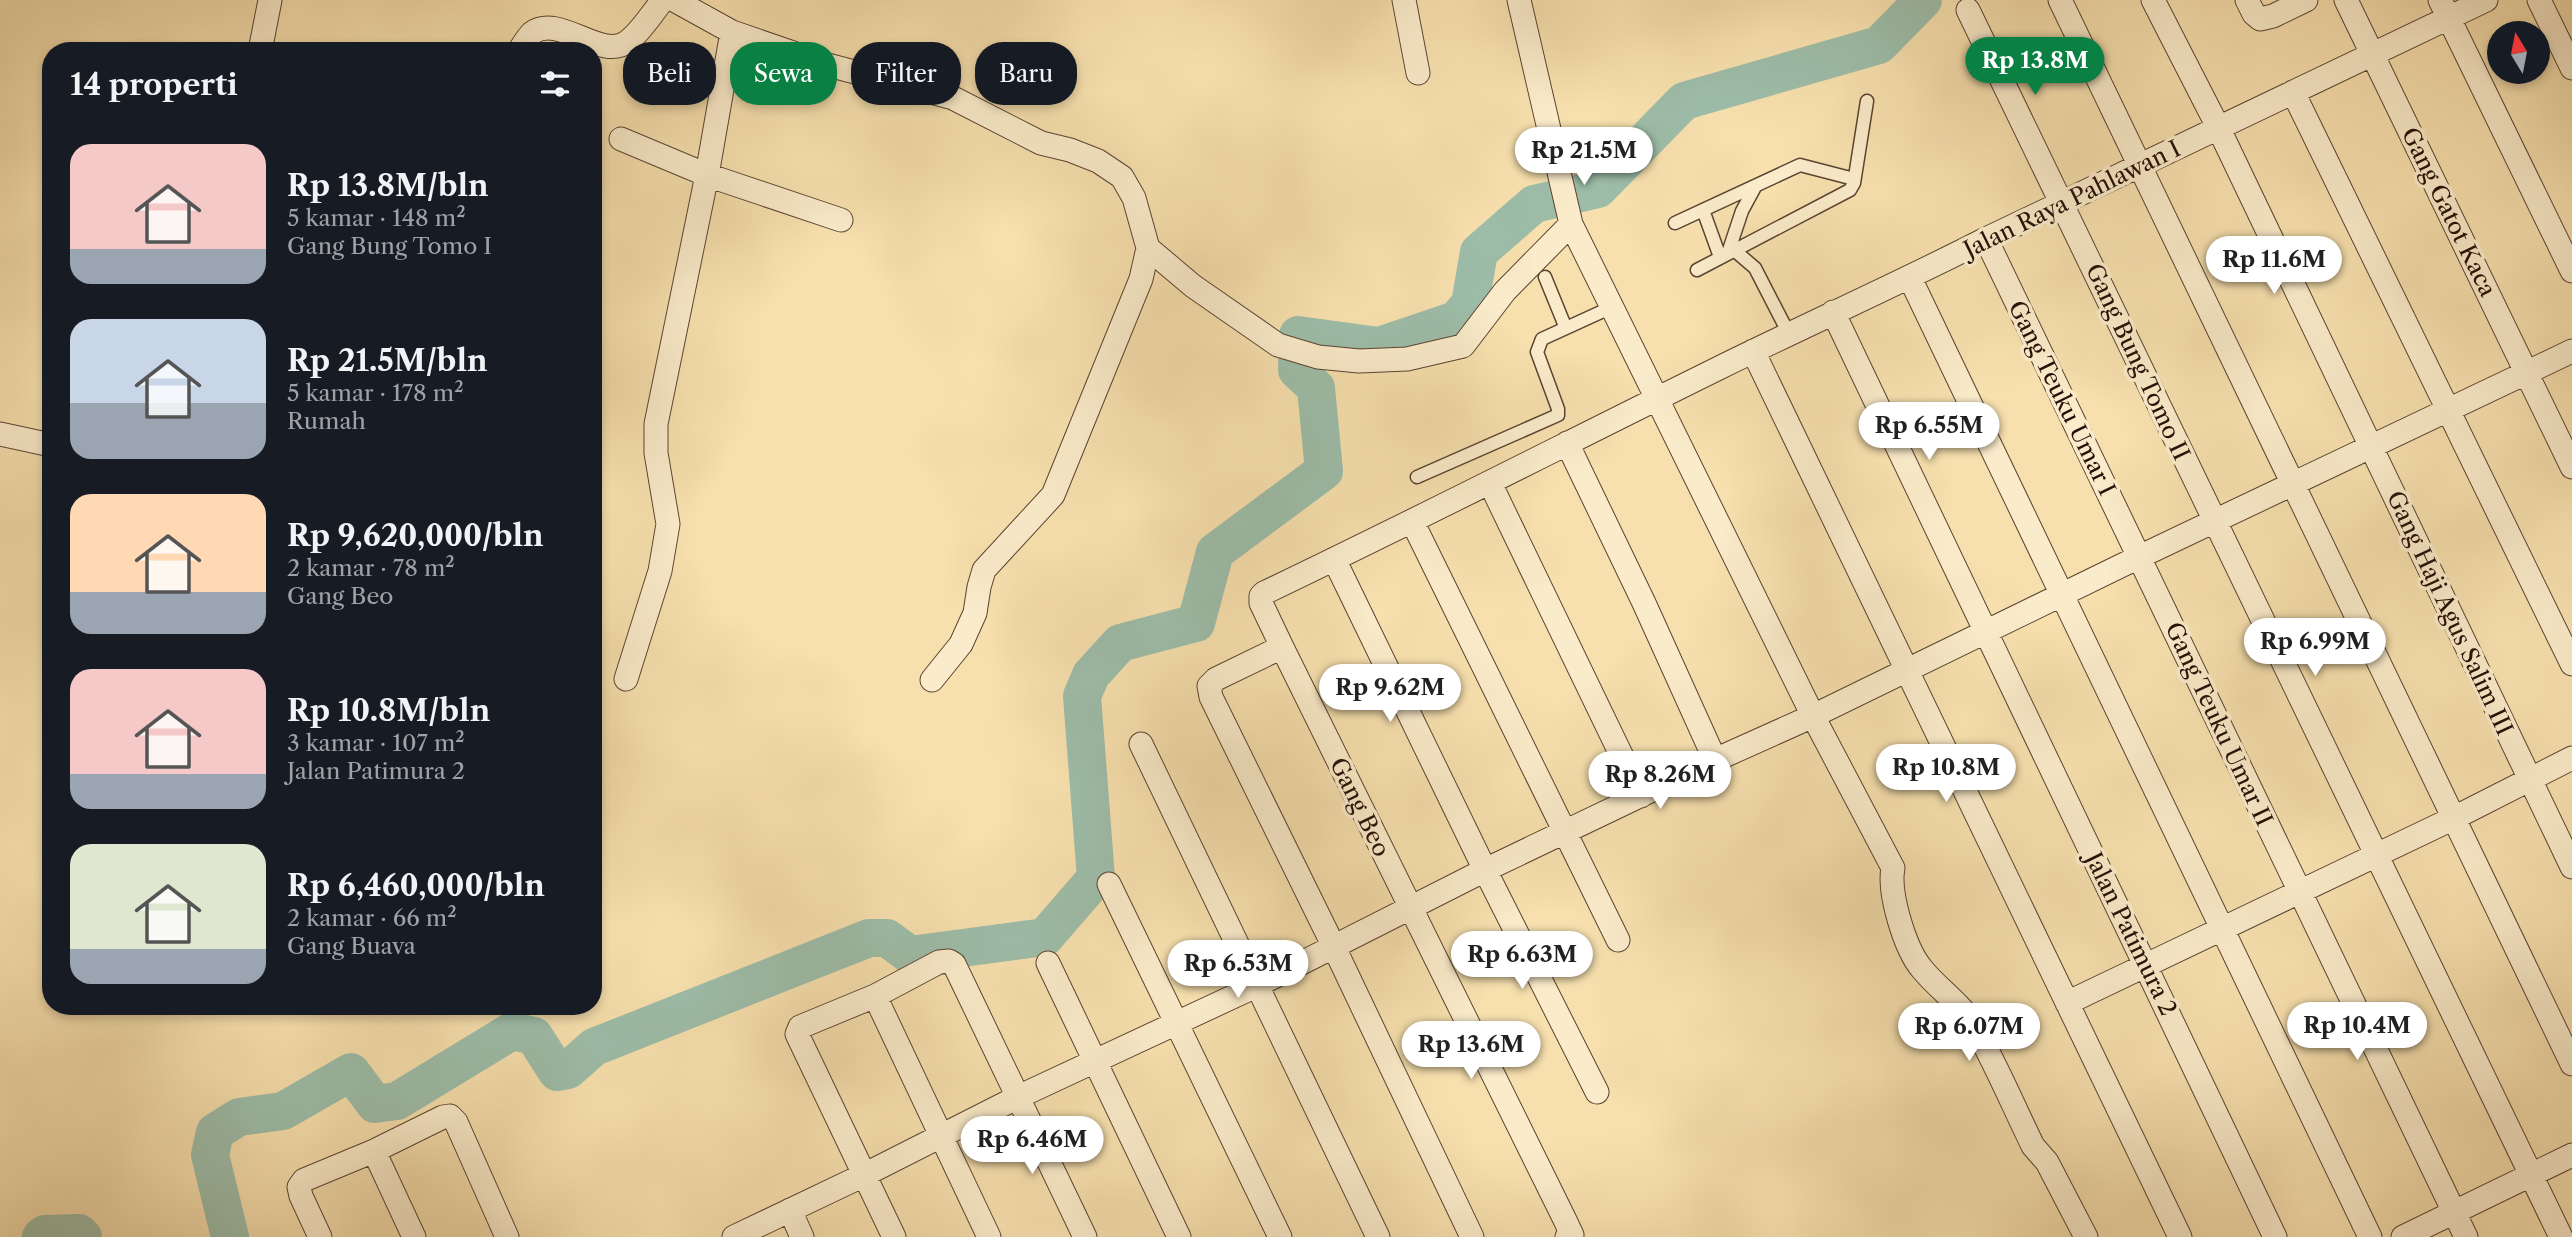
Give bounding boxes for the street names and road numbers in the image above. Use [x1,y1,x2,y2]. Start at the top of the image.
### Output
street label: Gang Gatot Kaca [2396,123,2502,302]
street label: Jalan Raya Pahlawan I [1956,134,2185,265]
street label: Gang Bung Tomo II [2080,259,2196,465]
street label: Gang Teuku Umar I [2003,296,2121,500]
street label: Gang Haji Agus Salim III [2381,486,2519,740]
street label: Gang Teuku Umar II [2159,618,2279,830]
street label: Gang Beo [1324,753,1396,861]
street label: Jalan Patimura 2 [2078,845,2183,1020]

